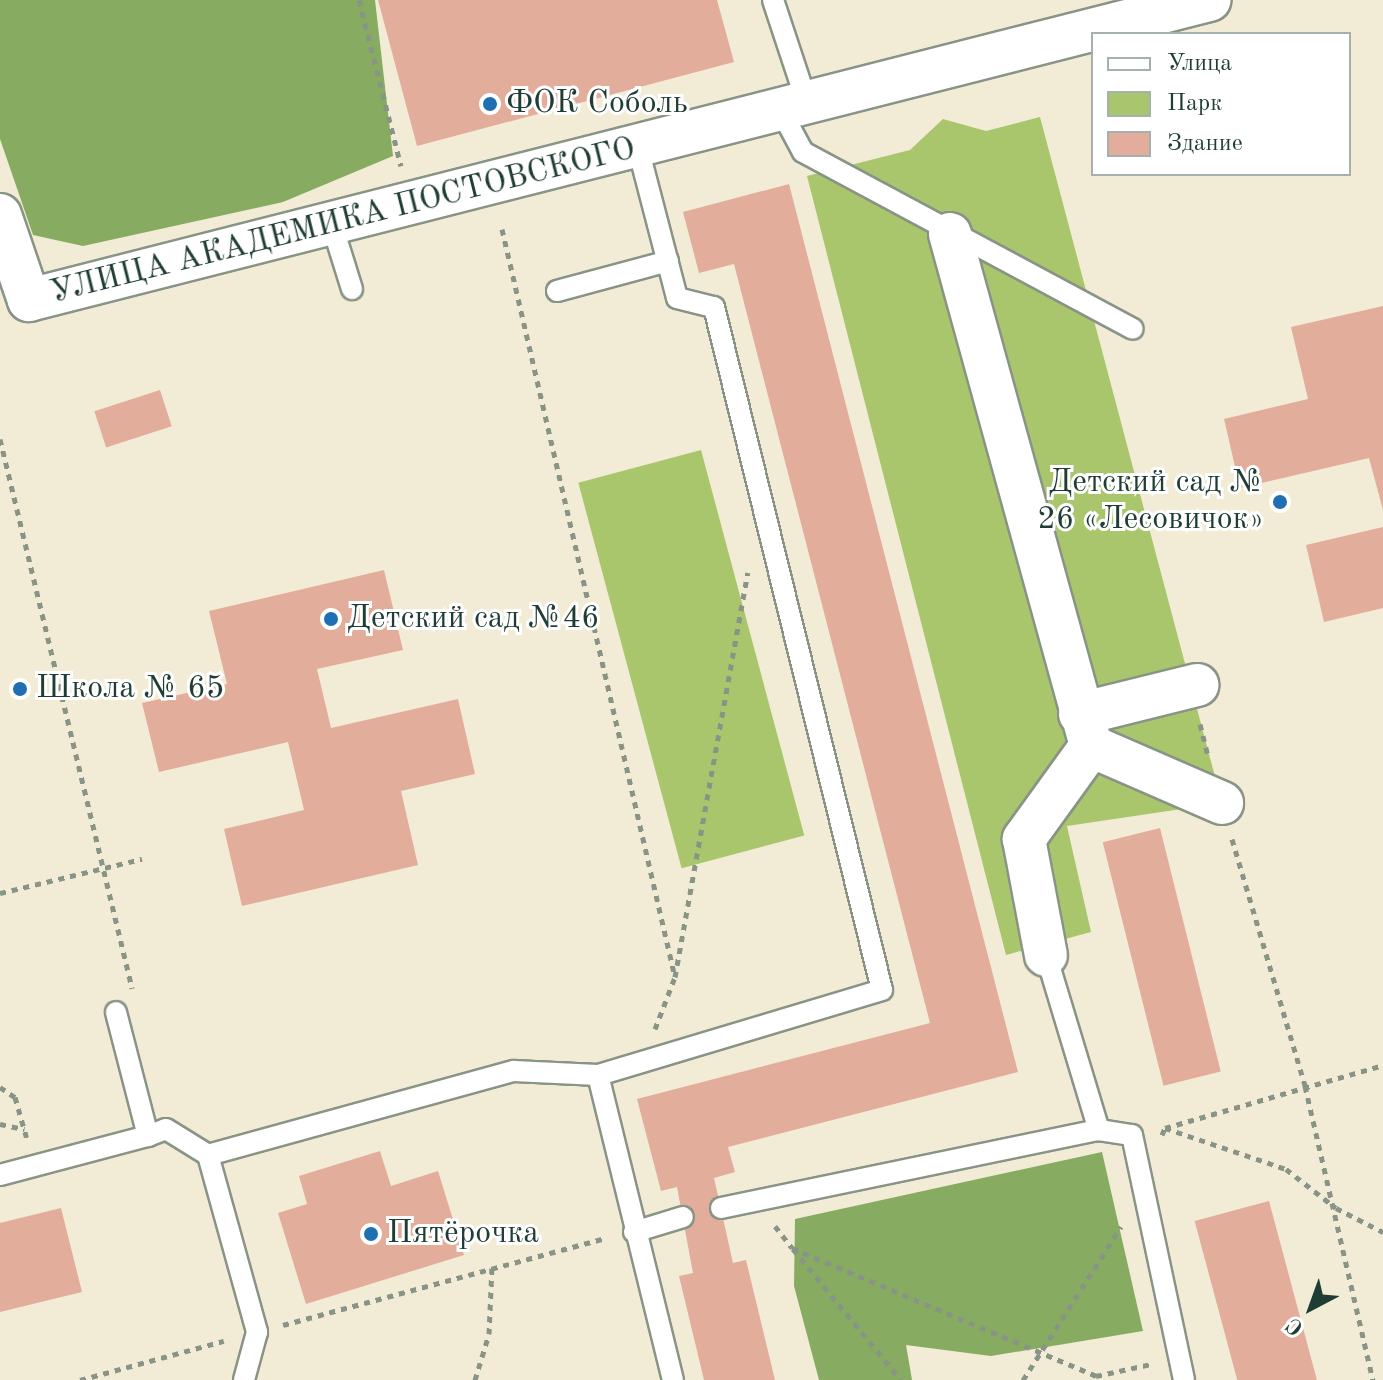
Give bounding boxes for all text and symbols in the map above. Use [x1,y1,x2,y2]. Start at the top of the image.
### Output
legend [1091,32,1351,176]
text: Улица [1167,52,1232,76]
place label: ФОК Соболь [506,85,688,123]
text: Парк [1167,92,1222,116]
marker: ФОК Соболь [481,95,499,113]
street label: УЛИЦА АКАДЕМИКА ПОСТОВСКОГО [47,131,639,313]
text: Здание [1167,132,1243,156]
place label: Детский сад № 26 «Лесовичок» [1037,465,1264,540]
marker: Детский сад № 26 «Лесовичок» [1271,493,1289,511]
place label: Детский сад №46 [347,600,600,638]
marker: Детский сад №46 [322,610,340,628]
place label: Школа № 65 [36,670,224,708]
marker: Школа № 65 [11,680,29,698]
place label: Пятёрочка [387,1215,539,1253]
marker: Пятёрочка [362,1225,380,1243]
north arrow [1271,1268,1351,1348]
text: С [1283,1313,1308,1339]

